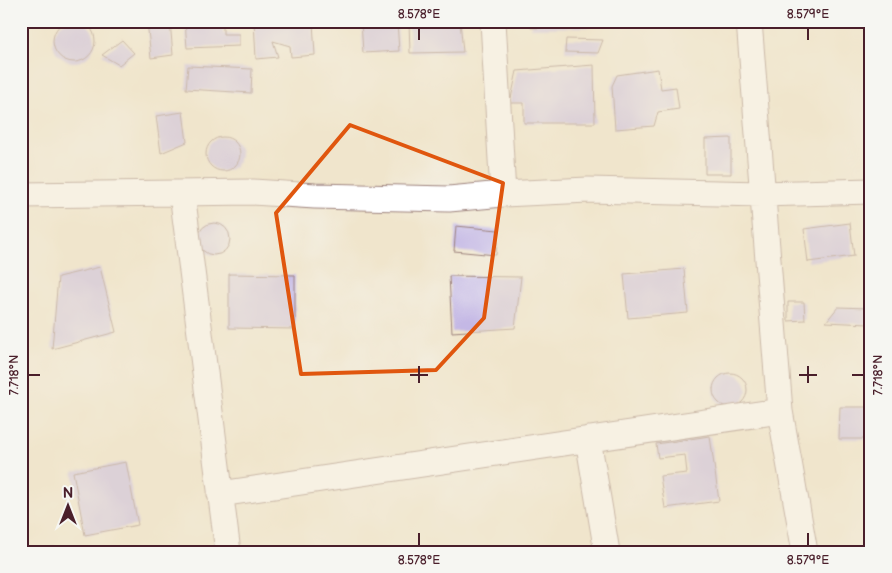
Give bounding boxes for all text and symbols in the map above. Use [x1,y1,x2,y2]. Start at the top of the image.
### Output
text: 8.578°E [398,7,440,22]
text: 8.579°E [787,7,829,22]
text: 7.718°N [7,355,22,395]
text: 7.718°N [871,355,886,395]
north arrow [42,480,92,530]
text: N [63,485,73,502]
text: 8.578°E [398,553,440,568]
text: 8.579°E [787,553,829,568]

